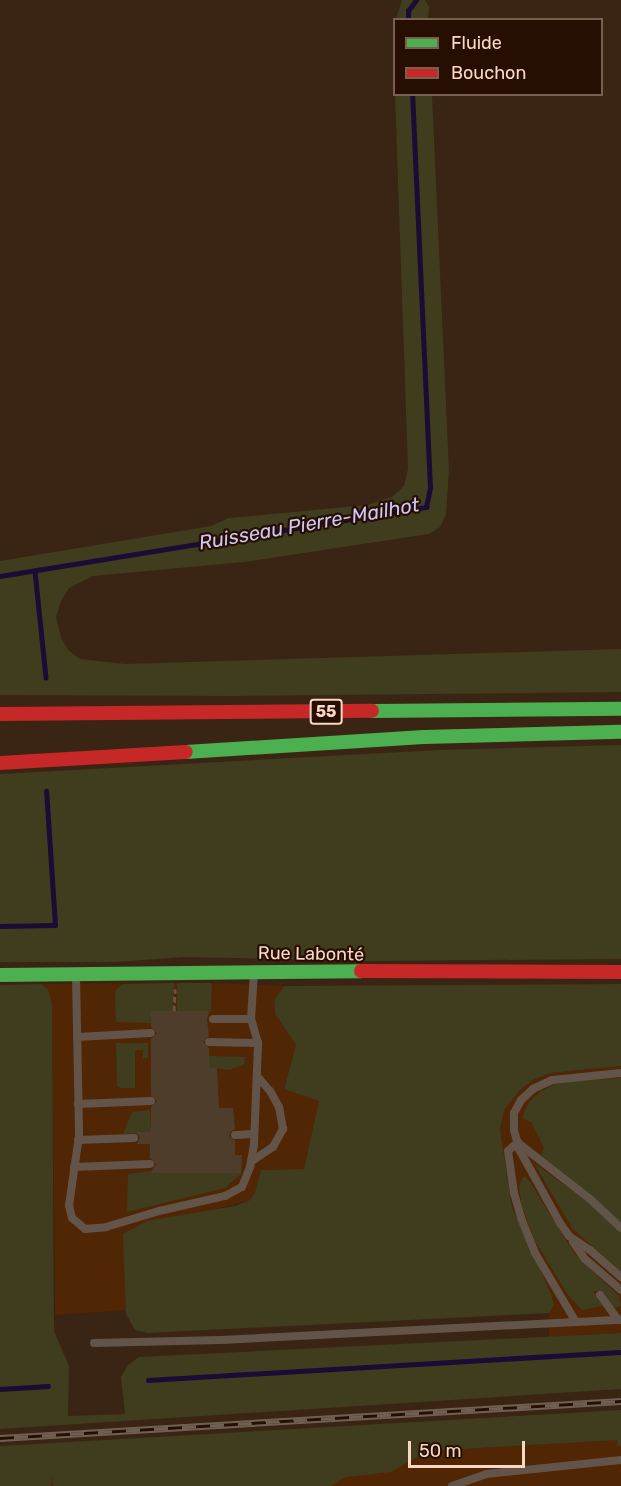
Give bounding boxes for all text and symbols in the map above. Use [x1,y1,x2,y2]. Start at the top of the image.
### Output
legend [393,18,603,96]
text: Fluide [451,32,502,54]
text: Bouchon [451,62,526,84]
water label: Ruisseau Pierre-Mailhot [197,493,421,555]
road number: 55 [310,699,342,725]
street label: Rue Labonté [258,942,364,966]
scale bar [411,1429,528,1467]
text: 50 m [419,1440,462,1462]

